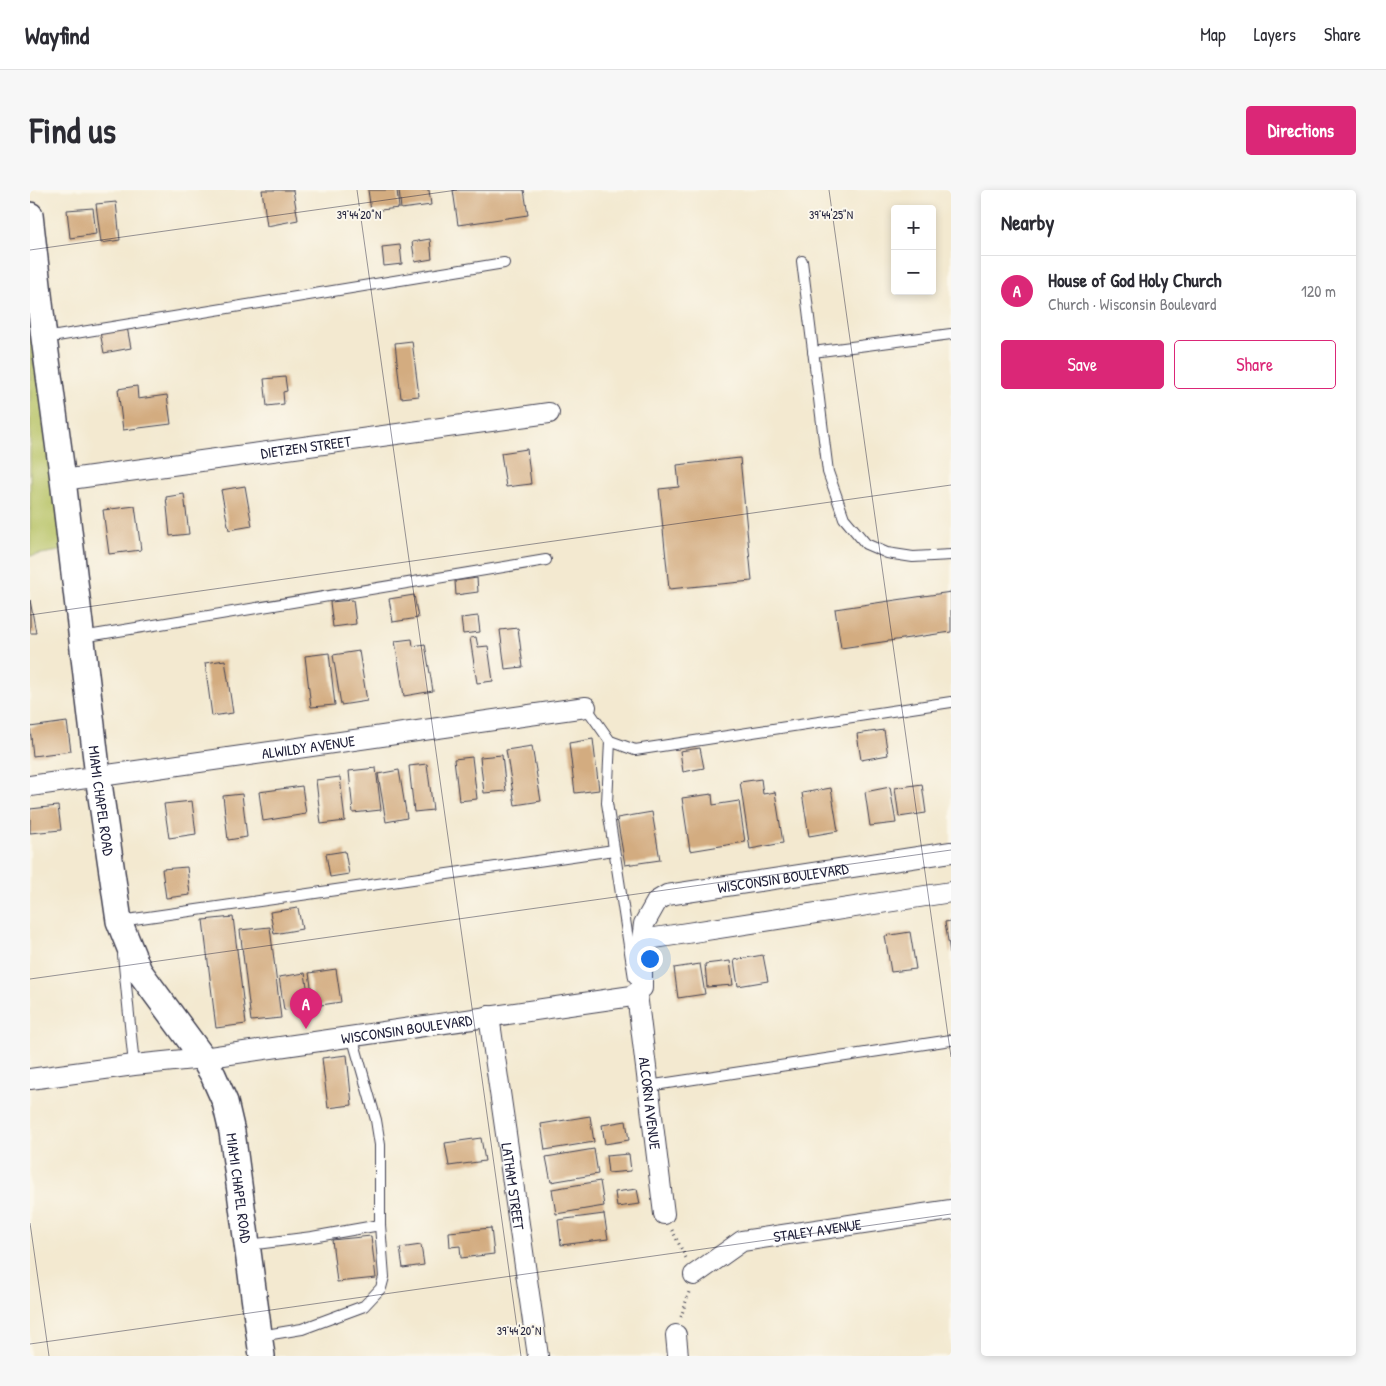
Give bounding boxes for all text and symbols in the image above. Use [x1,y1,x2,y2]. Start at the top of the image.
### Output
text: Wayfind [25,19,89,51]
text: Map [1200,22,1226,47]
text: Layers [1254,22,1296,47]
text: Share [1324,22,1361,47]
button: Directions [1246,106,1356,155]
text: Find us [30,107,116,154]
map controls [891,205,936,295]
button: + [891,205,936,250]
text: 39°44'20"N [337,206,381,223]
text: 39°44'25"N [809,206,853,223]
text: Nearby [1001,208,1054,237]
button: − [891,250,936,295]
text: House of God Holy Church [1048,267,1221,293]
text: A [1013,280,1021,302]
text: 120 m [1301,280,1336,302]
text: Church · Wisconsin Boulevard [1048,293,1216,315]
button: Save [1001,340,1164,389]
button: Share [1174,340,1336,389]
street label: DIETZEN STREET [259,430,353,463]
street label: ALWILDY AVENUE [260,729,356,763]
street label: MIAMI CHAPEL ROAD [84,744,120,858]
street label: WISCONSIN BOULEVARD [716,857,851,898]
your location [637,946,663,972]
pin: A [290,988,322,1029]
street label: WISCONSIN BOULEVARD [340,1009,474,1048]
street label: ALCORN AVENUE [634,1056,667,1151]
street label: MIAMI CHAPEL ROAD [222,1132,257,1245]
street label: LATHAM STREET [497,1141,530,1232]
street label: STALEY AVENUE [772,1213,863,1247]
text: 39°44'20"N [497,1322,541,1339]

